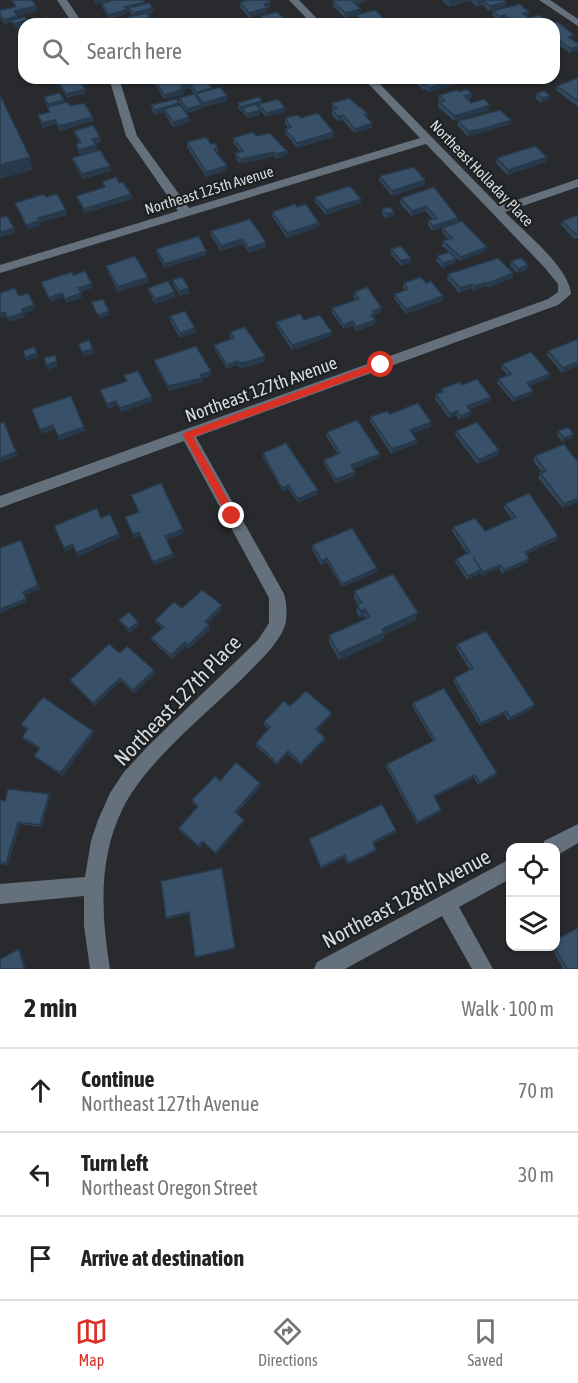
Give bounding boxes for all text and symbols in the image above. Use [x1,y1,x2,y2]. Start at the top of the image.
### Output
search box [18,18,560,84]
icon: search [39,35,72,68]
text: Search here [87,38,182,64]
street label: Northeast Holladay Place [427,116,537,230]
street label: Northeast 125th Avenue [143,162,276,218]
route start [367,351,393,377]
street label: Northeast 127th Avenue [182,352,340,426]
route end [218,502,244,528]
street label: Northeast 127th Place [109,630,245,770]
map controls [506,843,560,951]
button: locate [506,843,560,897]
street label: Northeast 128th Avenue [318,844,494,952]
button: layers [506,897,560,951]
text: 2 min [24,993,77,1023]
text: Walk · 100 m [462,997,554,1020]
text: Continue [81,1066,155,1092]
icon: ahead [24,1074,57,1107]
text: 70 m [518,1079,554,1102]
text: Northeast 127th Avenue [81,1092,259,1115]
text: Turn left [81,1150,148,1176]
icon: left [24,1158,57,1191]
text: 30 m [518,1163,554,1186]
text: Northeast Oregon Street [81,1176,258,1199]
icon: arrive [24,1242,57,1275]
text: Arrive at destination [81,1245,244,1271]
tab: Map [75,1315,108,1369]
tab: Directions [258,1315,318,1369]
tab: Saved [468,1315,503,1369]

